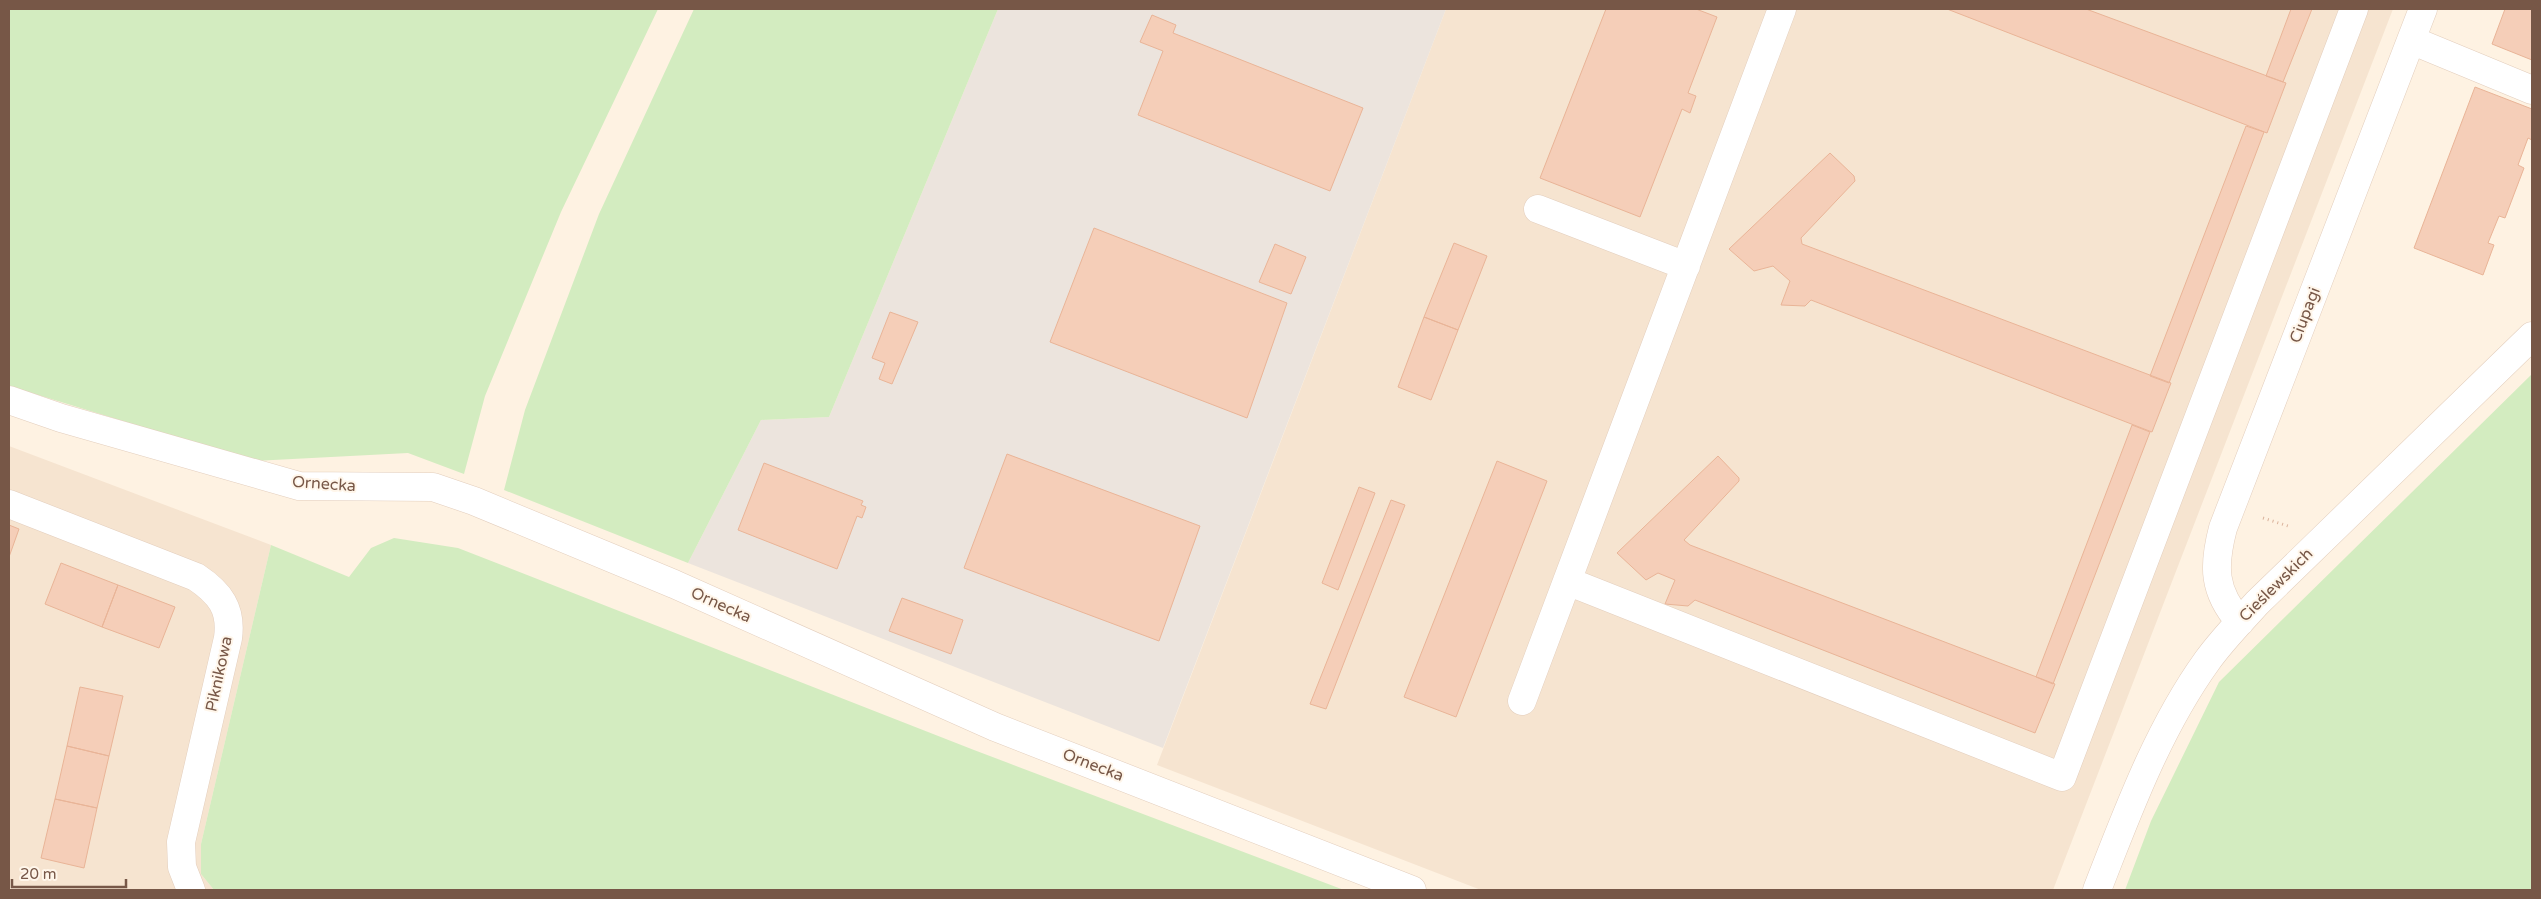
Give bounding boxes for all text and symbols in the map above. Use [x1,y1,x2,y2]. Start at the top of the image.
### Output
street label: Ciupagi [2285,284,2325,346]
street label: Ornecka [291,472,357,496]
street label: Cieślewskich [2235,544,2317,626]
street label: Ornecka [688,583,754,627]
street label: Piknikowa [201,634,237,714]
street label: Ornecka [1060,744,1126,786]
scale bar [12,856,126,888]
text: 20 m [20,865,57,883]

